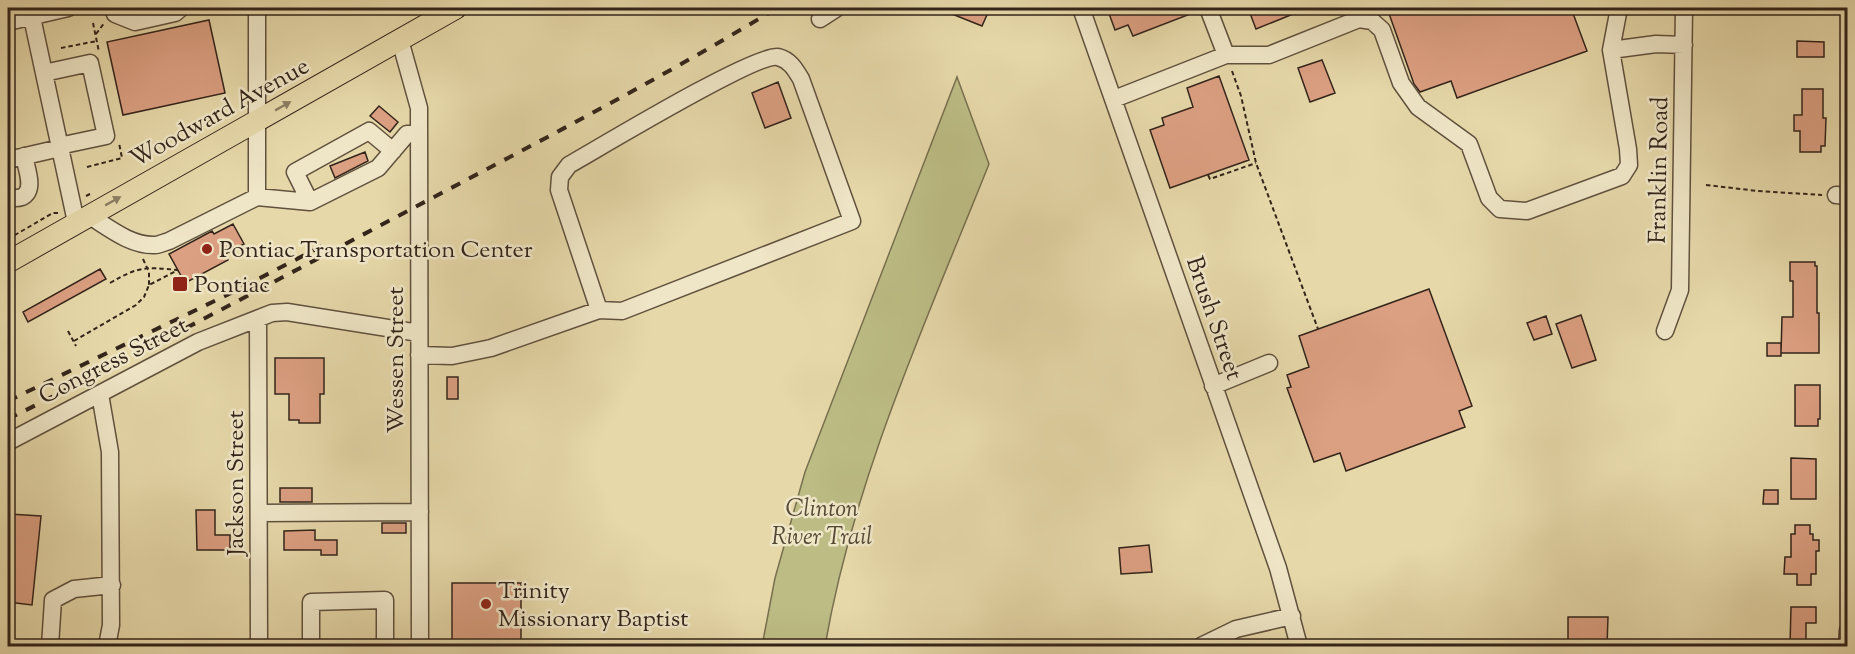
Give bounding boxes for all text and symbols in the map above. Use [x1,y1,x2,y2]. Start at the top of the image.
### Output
street label: Woodward Avenue [124,50,316,177]
street label: Franklin Road [1642,96,1678,244]
one-way arrow [275,101,292,111]
one-way arrow [105,196,122,206]
place label: Pontiac Transportation Center [219,234,533,268]
marker: Pontiac Transportation Center [200,242,214,256]
street label: Brush Street [1176,252,1250,385]
place label: Pontiac [194,269,270,303]
marker: Pontiac [171,275,189,293]
street label: Wessen Street [380,287,414,433]
street label: Congress Street [33,309,195,414]
street label: Jackson Street [220,410,254,558]
park label: Clinton River Trail [772,493,872,555]
place label: Trinity Missionary Baptist [498,575,688,637]
marker: Trinity Missionary Baptist [479,597,493,611]

